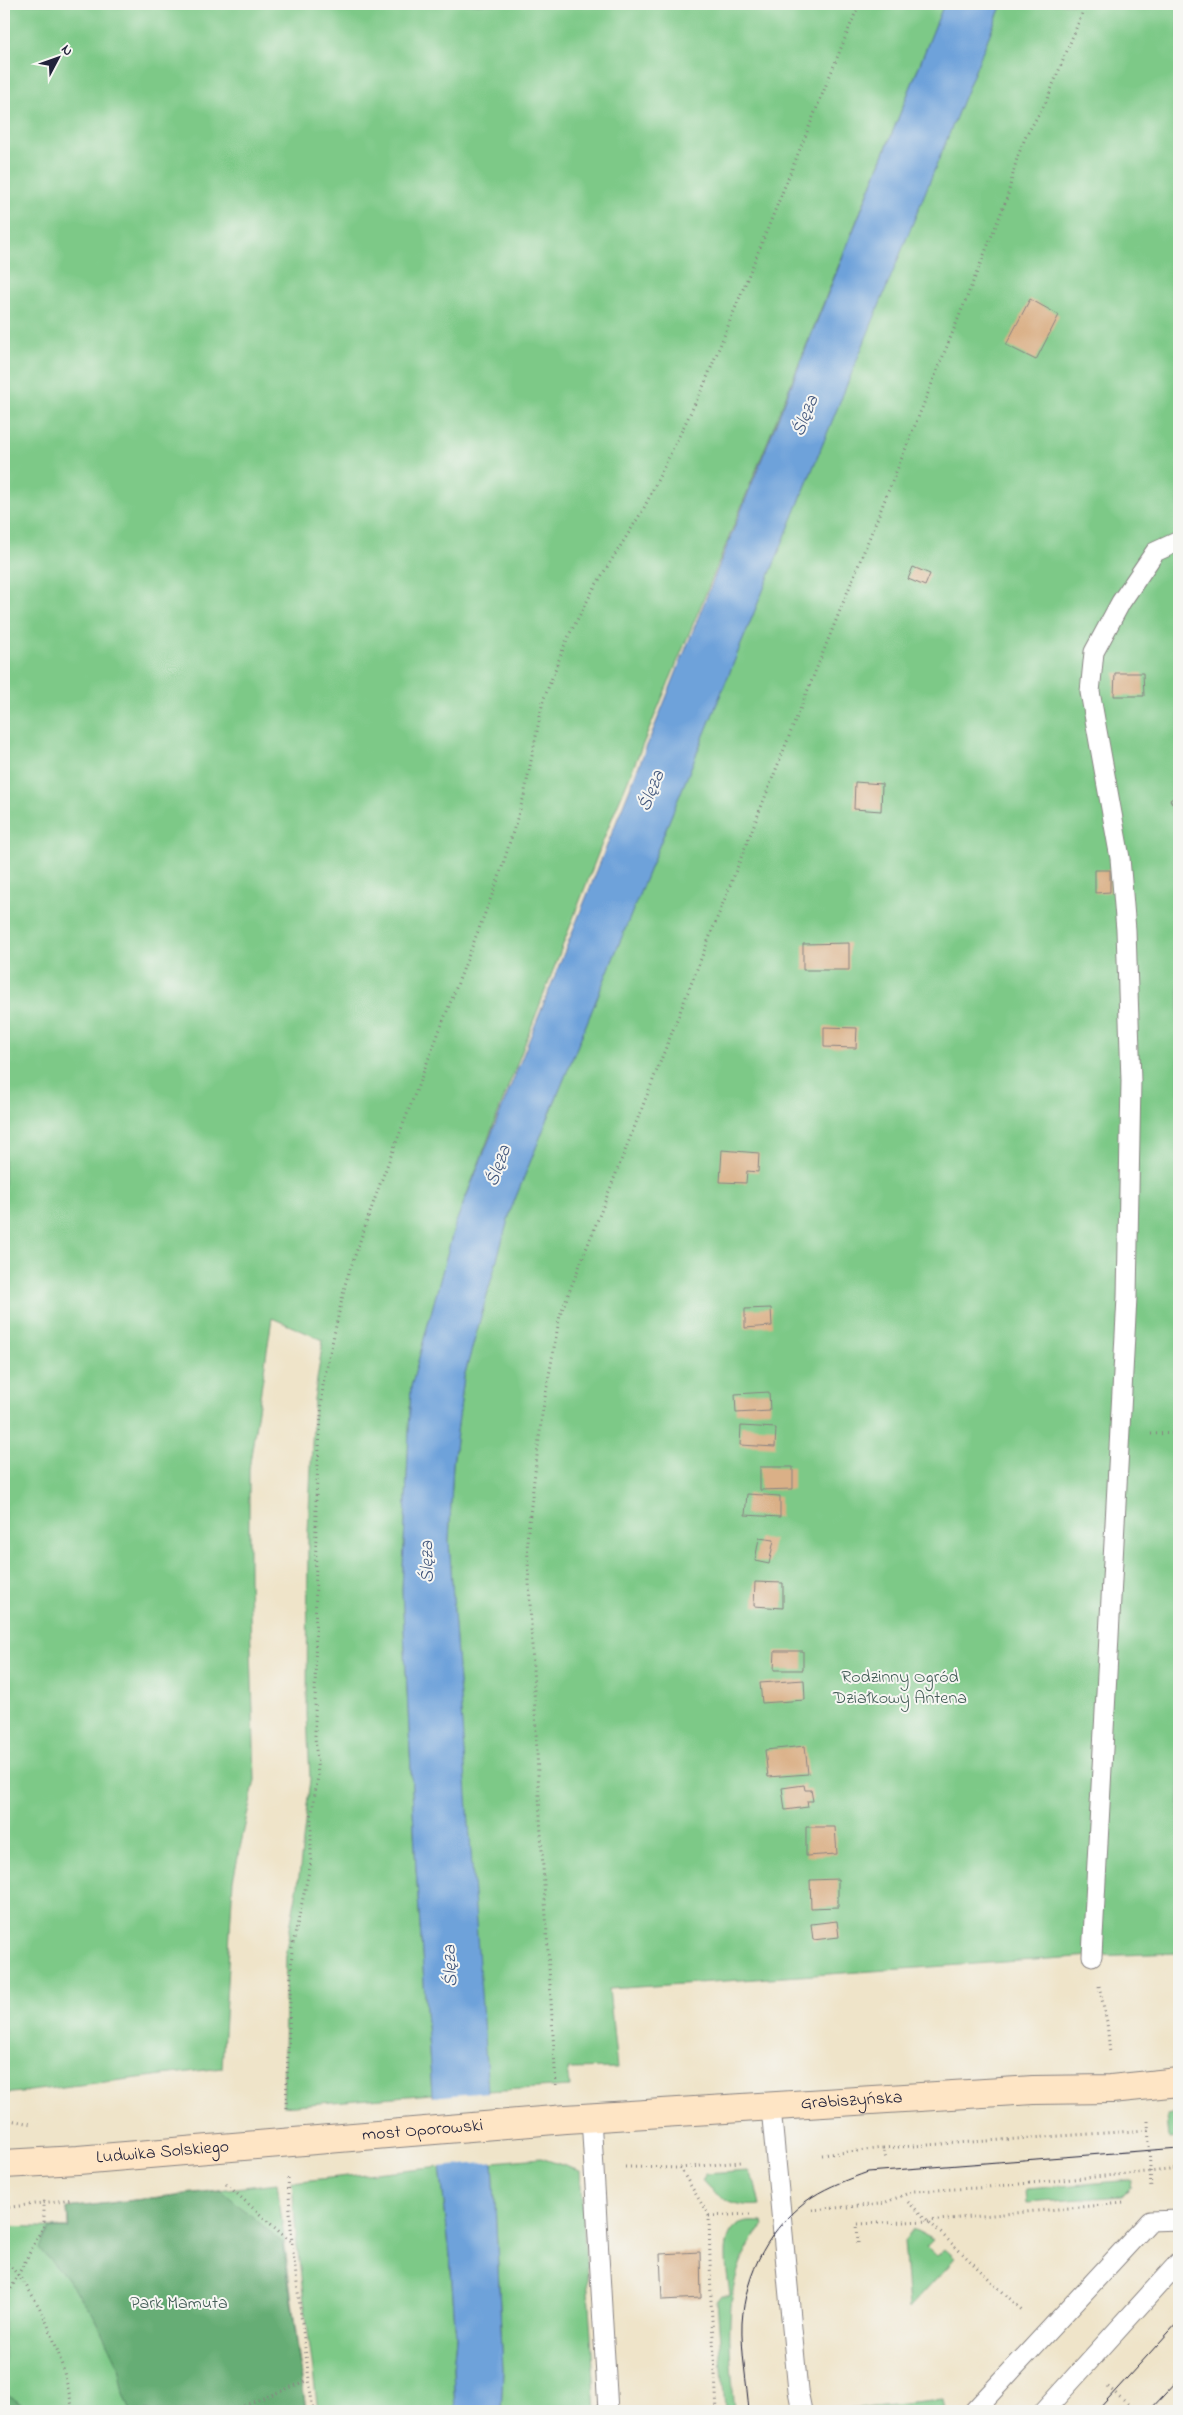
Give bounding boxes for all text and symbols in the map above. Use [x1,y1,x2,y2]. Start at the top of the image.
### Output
north arrow [32,32,82,82]
text: N [56,40,78,61]
water label: Ślęza [786,391,827,441]
water label: Ślęza [632,766,673,816]
water label: Ślęza [479,1141,519,1190]
water label: Ślęza [414,1540,442,1583]
park label: Rodzinny Ogród Działkowy Antena [832,1665,967,1712]
water label: Ślęza [436,1944,466,1988]
street label: Grabiszyńska [800,2085,903,2117]
street label: most Oporowski [361,2113,484,2149]
street label: Ludwika Solskiego [95,2134,230,2171]
park label: Park Mamuta [130,2291,228,2317]

